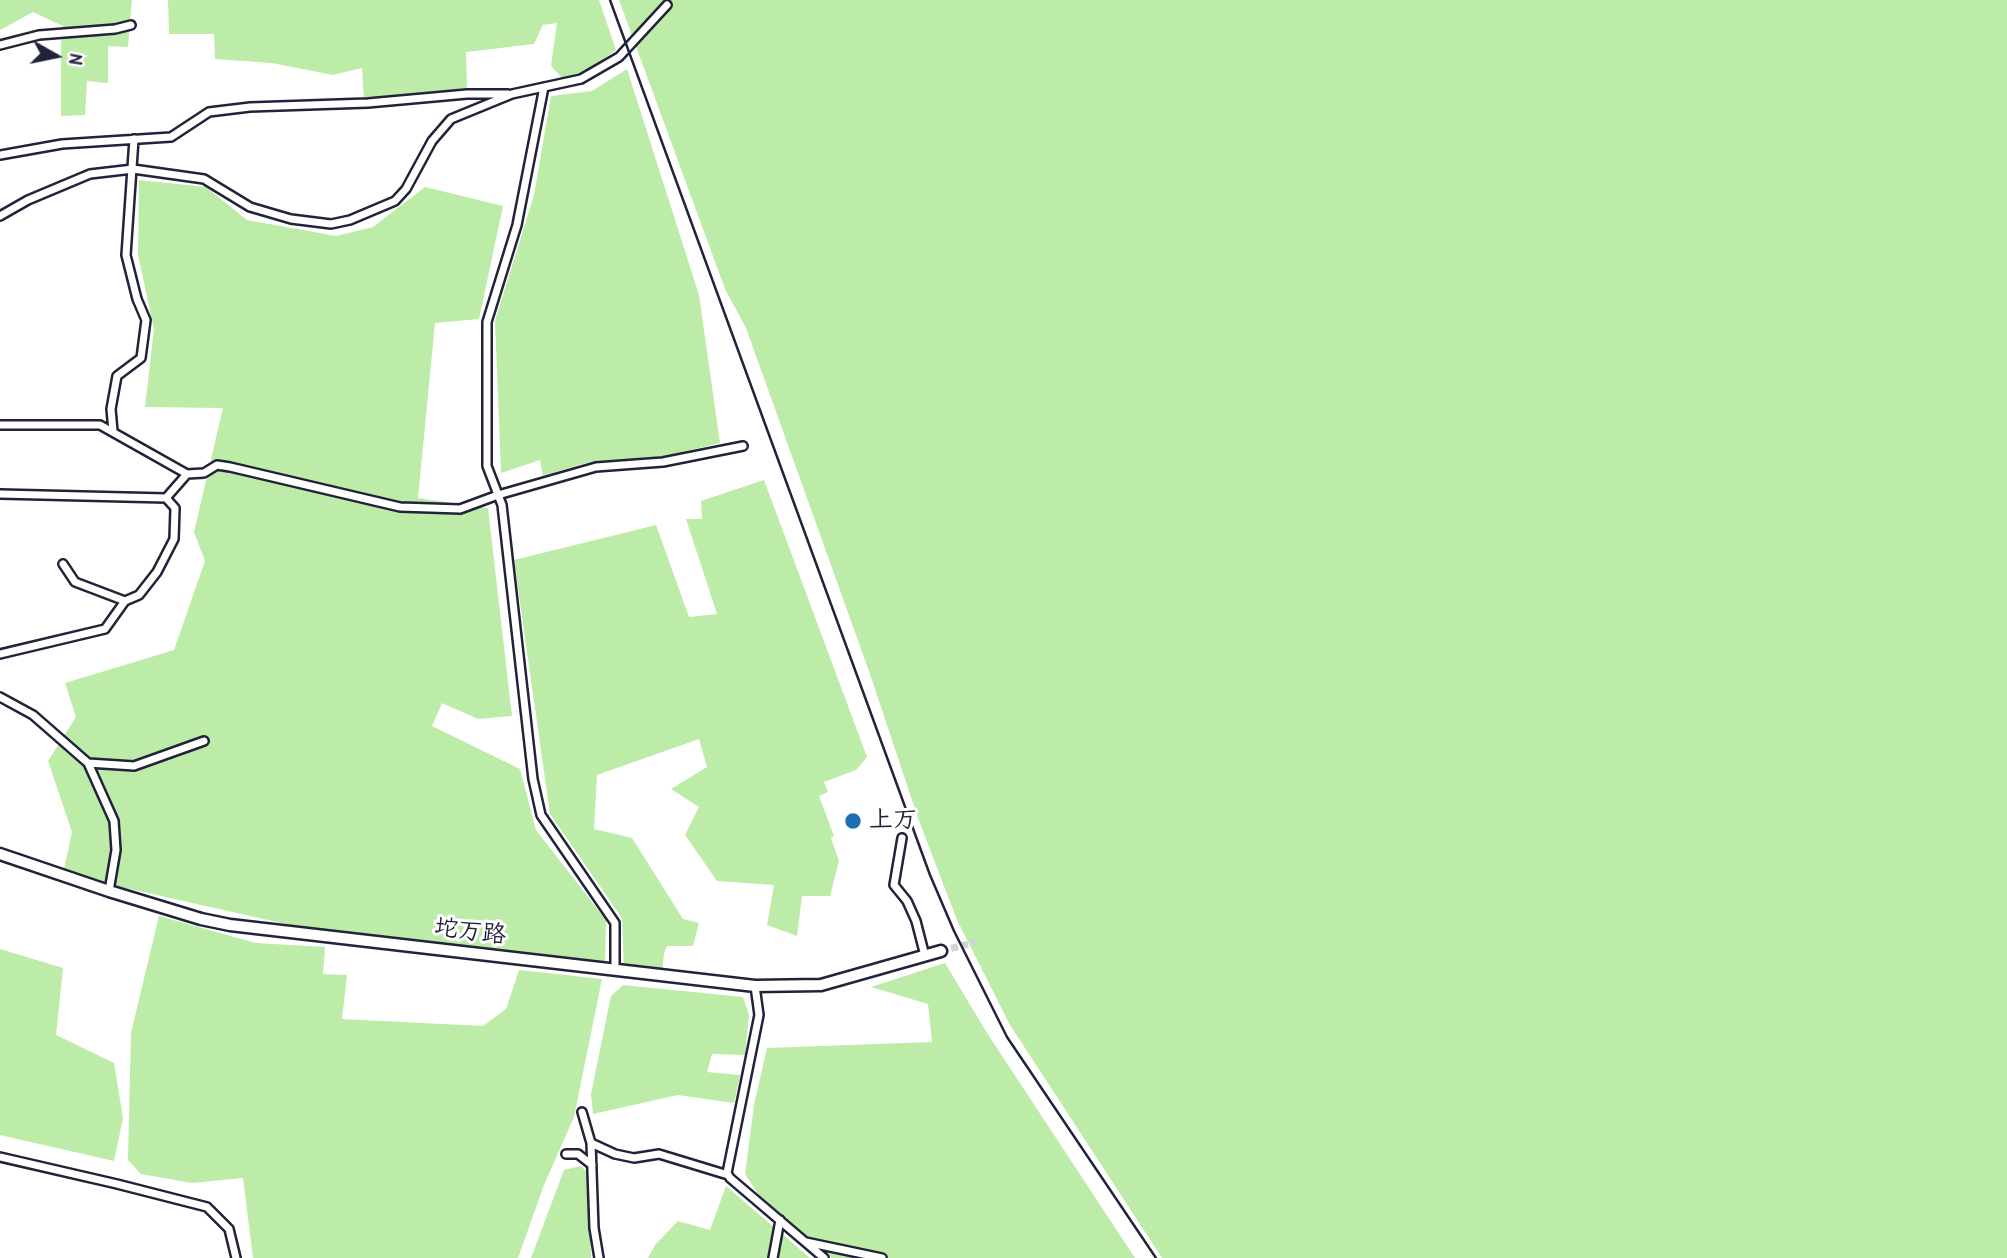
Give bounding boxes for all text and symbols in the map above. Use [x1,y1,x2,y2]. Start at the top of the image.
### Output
north arrow [21,21,91,91]
text: N [63,52,90,66]
place label: 上万 [869,807,917,835]
marker: 上万 [843,811,863,831]
street label: 坨万路 [433,913,507,951]

